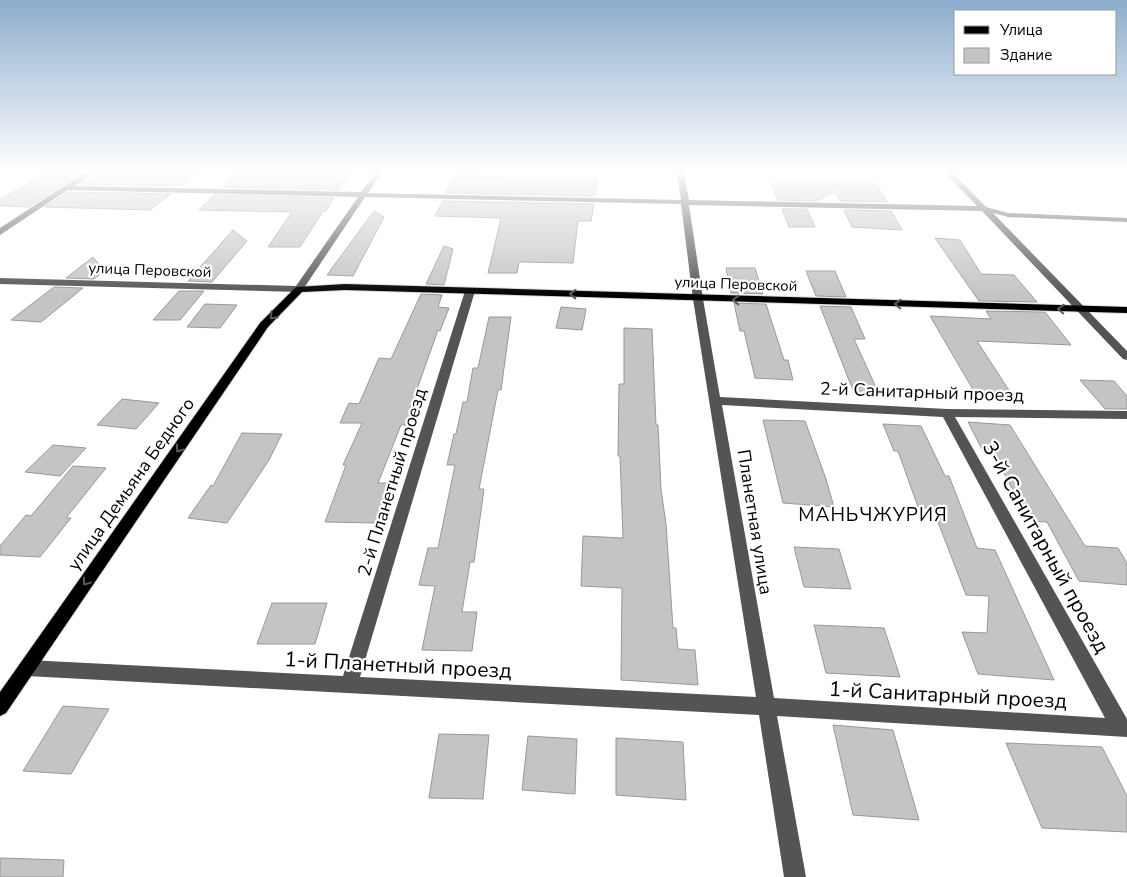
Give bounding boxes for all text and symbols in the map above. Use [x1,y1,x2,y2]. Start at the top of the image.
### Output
legend [954,10,1117,75]
text: Улица [999,20,1043,40]
text: Здание [1000,45,1052,65]
street label: улица Перовской [88,258,212,282]
street label: улица Перовской [674,272,798,296]
one-way arrow [569,289,577,300]
one-way arrow [732,294,740,305]
one-way arrow [894,299,902,309]
one-way arrow [1057,303,1065,314]
one-way arrow [269,310,278,319]
street label: 2-й Санитарный проезд [819,376,1025,408]
street label: 2-й Планетный проезд [352,385,432,579]
street label: улица Демьяна Бедного [62,393,200,575]
street label: 3-й Санитарный проезд [976,436,1116,658]
one-way arrow [176,443,185,452]
street label: Планетная улица [732,448,778,596]
district label: МАНЬЧЖУРИЯ [798,502,948,528]
one-way arrow [83,576,92,586]
street label: 1-й Планетный проезд [284,645,512,685]
street label: 1-й Санитарный проезд [828,675,1068,715]

